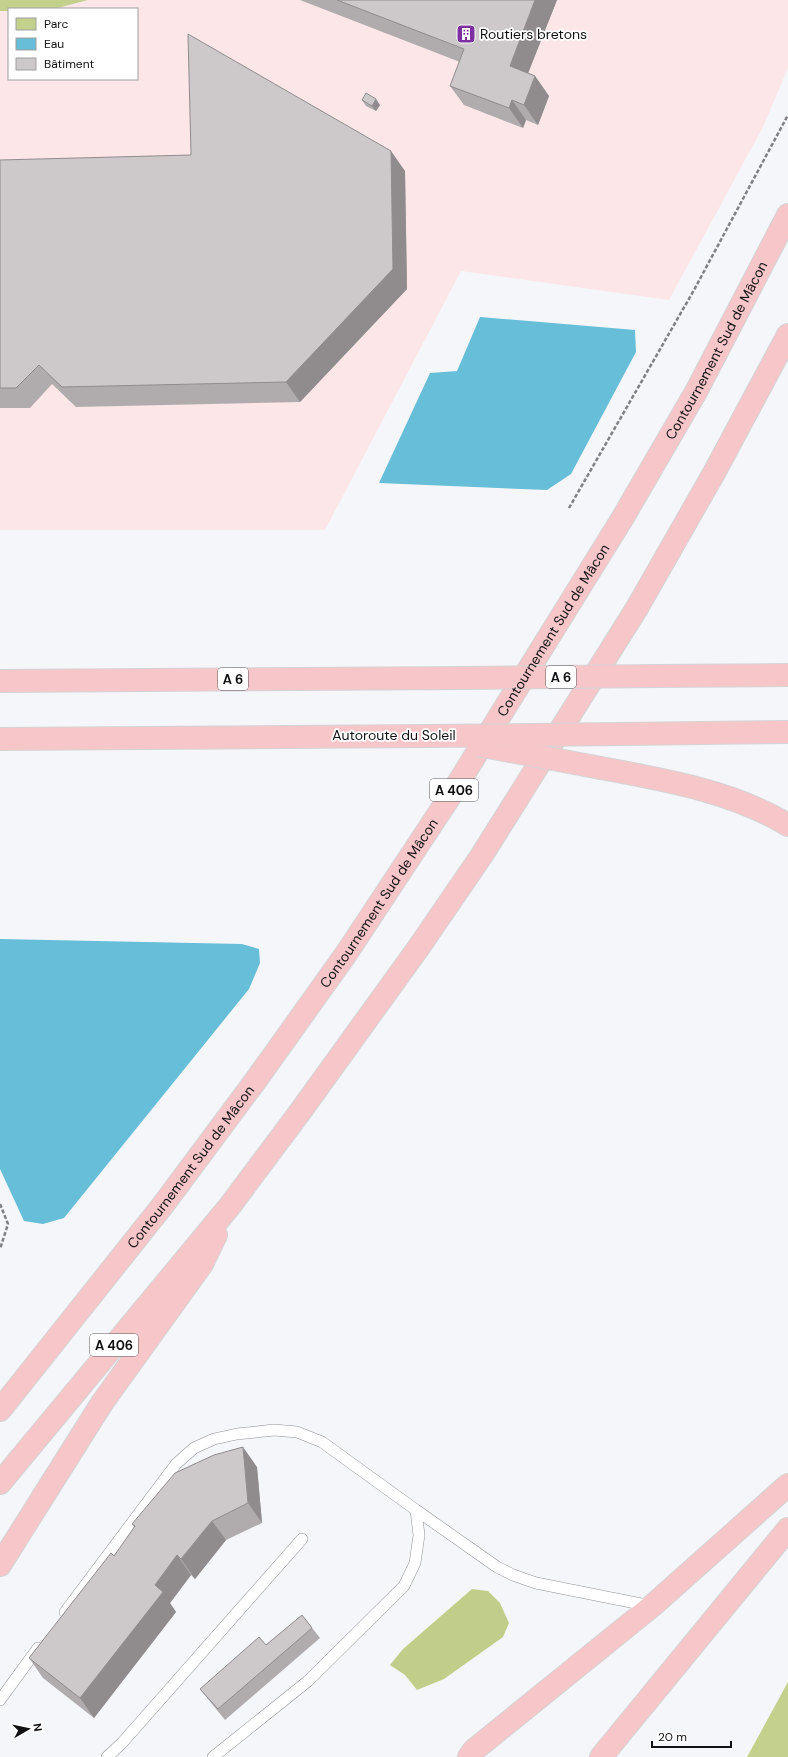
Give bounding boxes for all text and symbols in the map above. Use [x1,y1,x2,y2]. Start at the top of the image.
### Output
legend [8,8,138,80]
text: Parc [44,16,68,32]
building icon: Routiers bretons [455,23,477,45]
place label: Routiers bretons [480,25,587,43]
text: Eau [44,36,64,52]
text: Bâtiment [44,56,95,72]
street label: Contournement Sud de Mâcon [661,258,771,443]
street label: Contournement Sud de Mâcon [493,540,613,720]
road number: A 6 [546,666,576,688]
road number: A 6 [218,668,248,690]
street label: Autoroute du Soleil [332,726,456,744]
road number: A 406 [430,779,478,801]
street label: Contournement Sud de Mâcon [316,815,442,991]
street label: Contournement Sud de Mâcon [123,1082,258,1252]
road number: A 406 [90,1334,138,1356]
north arrow [8,1709,48,1749]
text: N [30,1722,45,1732]
scale bar [652,1723,731,1749]
text: 20 m [658,1729,687,1745]

